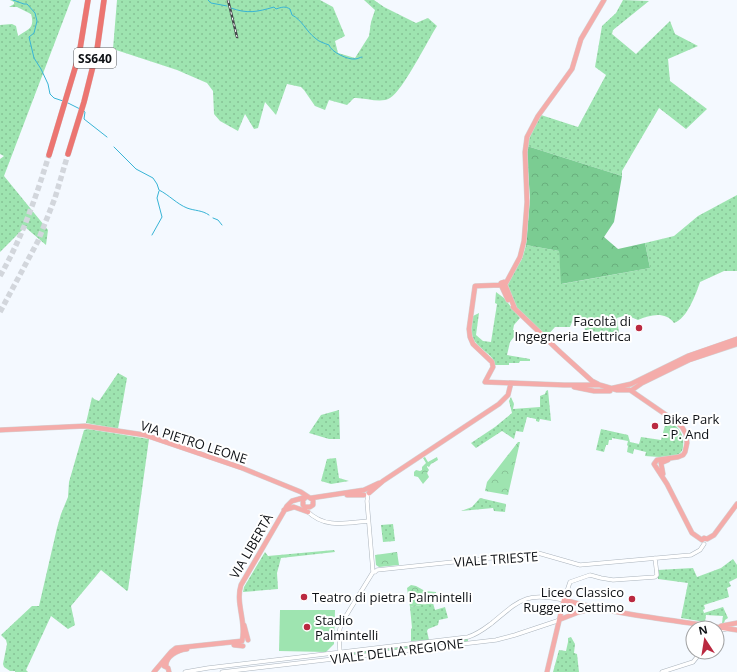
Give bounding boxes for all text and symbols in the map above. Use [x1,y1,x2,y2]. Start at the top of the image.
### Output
road number: SS640 [74,48,116,68]
place label: Facoltà di Ingegneria Elettrica [514,312,631,345]
marker: Facoltà di Ingegneria Elettrica [634,323,644,333]
place label: Bike Park - P. And [663,410,720,443]
street label: VIA PIETRO LEONE [138,416,250,468]
marker: Bike Park - P. And [650,421,660,431]
street label: VIA LIBERTÀ [225,509,277,582]
street label: VIALE TRIESTE [453,547,539,571]
place label: Liceo Classico Ruggero Settimo [523,583,624,616]
place label: Teatro di pietra Palmintelli [312,588,472,606]
marker: Teatro di pietra Palmintelli [299,592,309,602]
marker: Liceo Classico Ruggero Settimo [627,594,637,604]
place label: Stadio Palmintelli [315,611,378,644]
north arrow [685,620,725,660]
text: N [697,621,709,638]
marker: Stadio Palmintelli [302,622,312,632]
street label: VIALE DELLA REGIONE [329,634,465,668]

